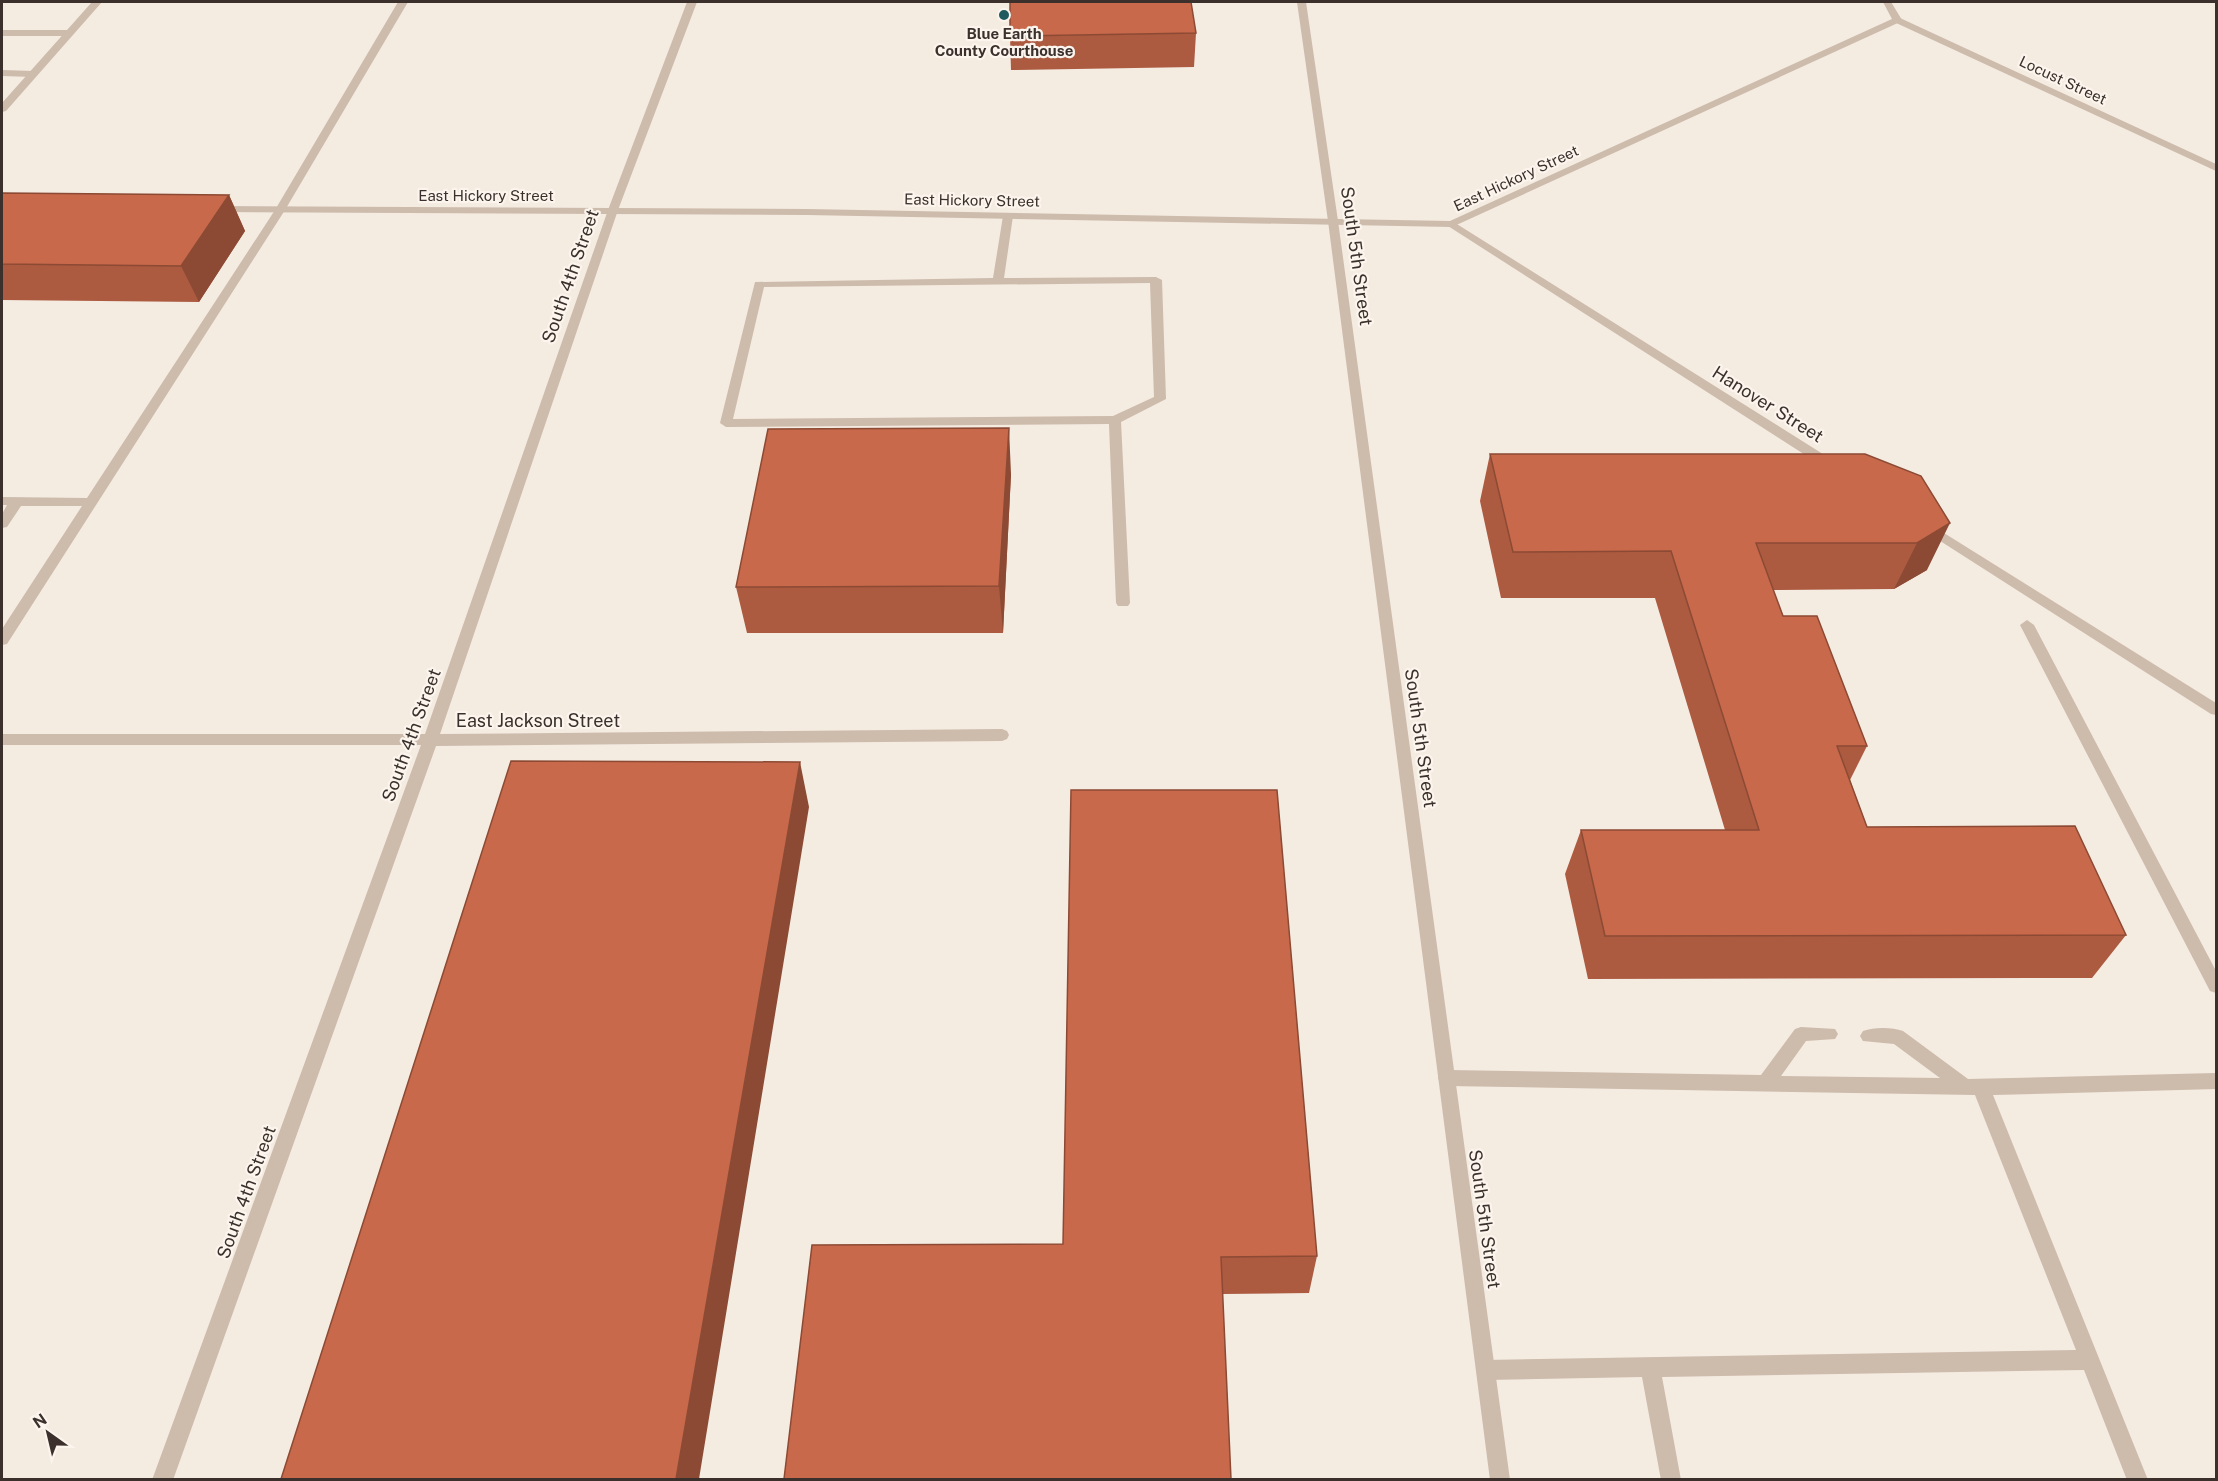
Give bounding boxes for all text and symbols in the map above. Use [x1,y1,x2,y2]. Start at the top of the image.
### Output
marker: Blue Earth County Courthouse [997,8,1011,22]
place label: Blue Earth County Courthouse [935,25,1073,59]
street label: Locust Street [2017,52,2110,108]
street label: East Hickory Street [1451,142,1581,214]
street label: South 5th Street [1337,185,1377,327]
street label: East Hickory Street [418,187,554,204]
street label: East Hickory Street [904,190,1040,210]
street label: South 4th Street [537,206,603,346]
street label: Hanover Street [1709,361,1827,447]
street label: South 4th Street [377,666,445,804]
street label: South 5th Street [1401,667,1441,809]
street label: East Jackson Street [456,710,620,731]
street label: South 4th Street [212,1123,280,1261]
street label: South 5th Street [1465,1148,1505,1290]
north arrow [18,1403,78,1463]
text: N [29,1410,50,1432]

